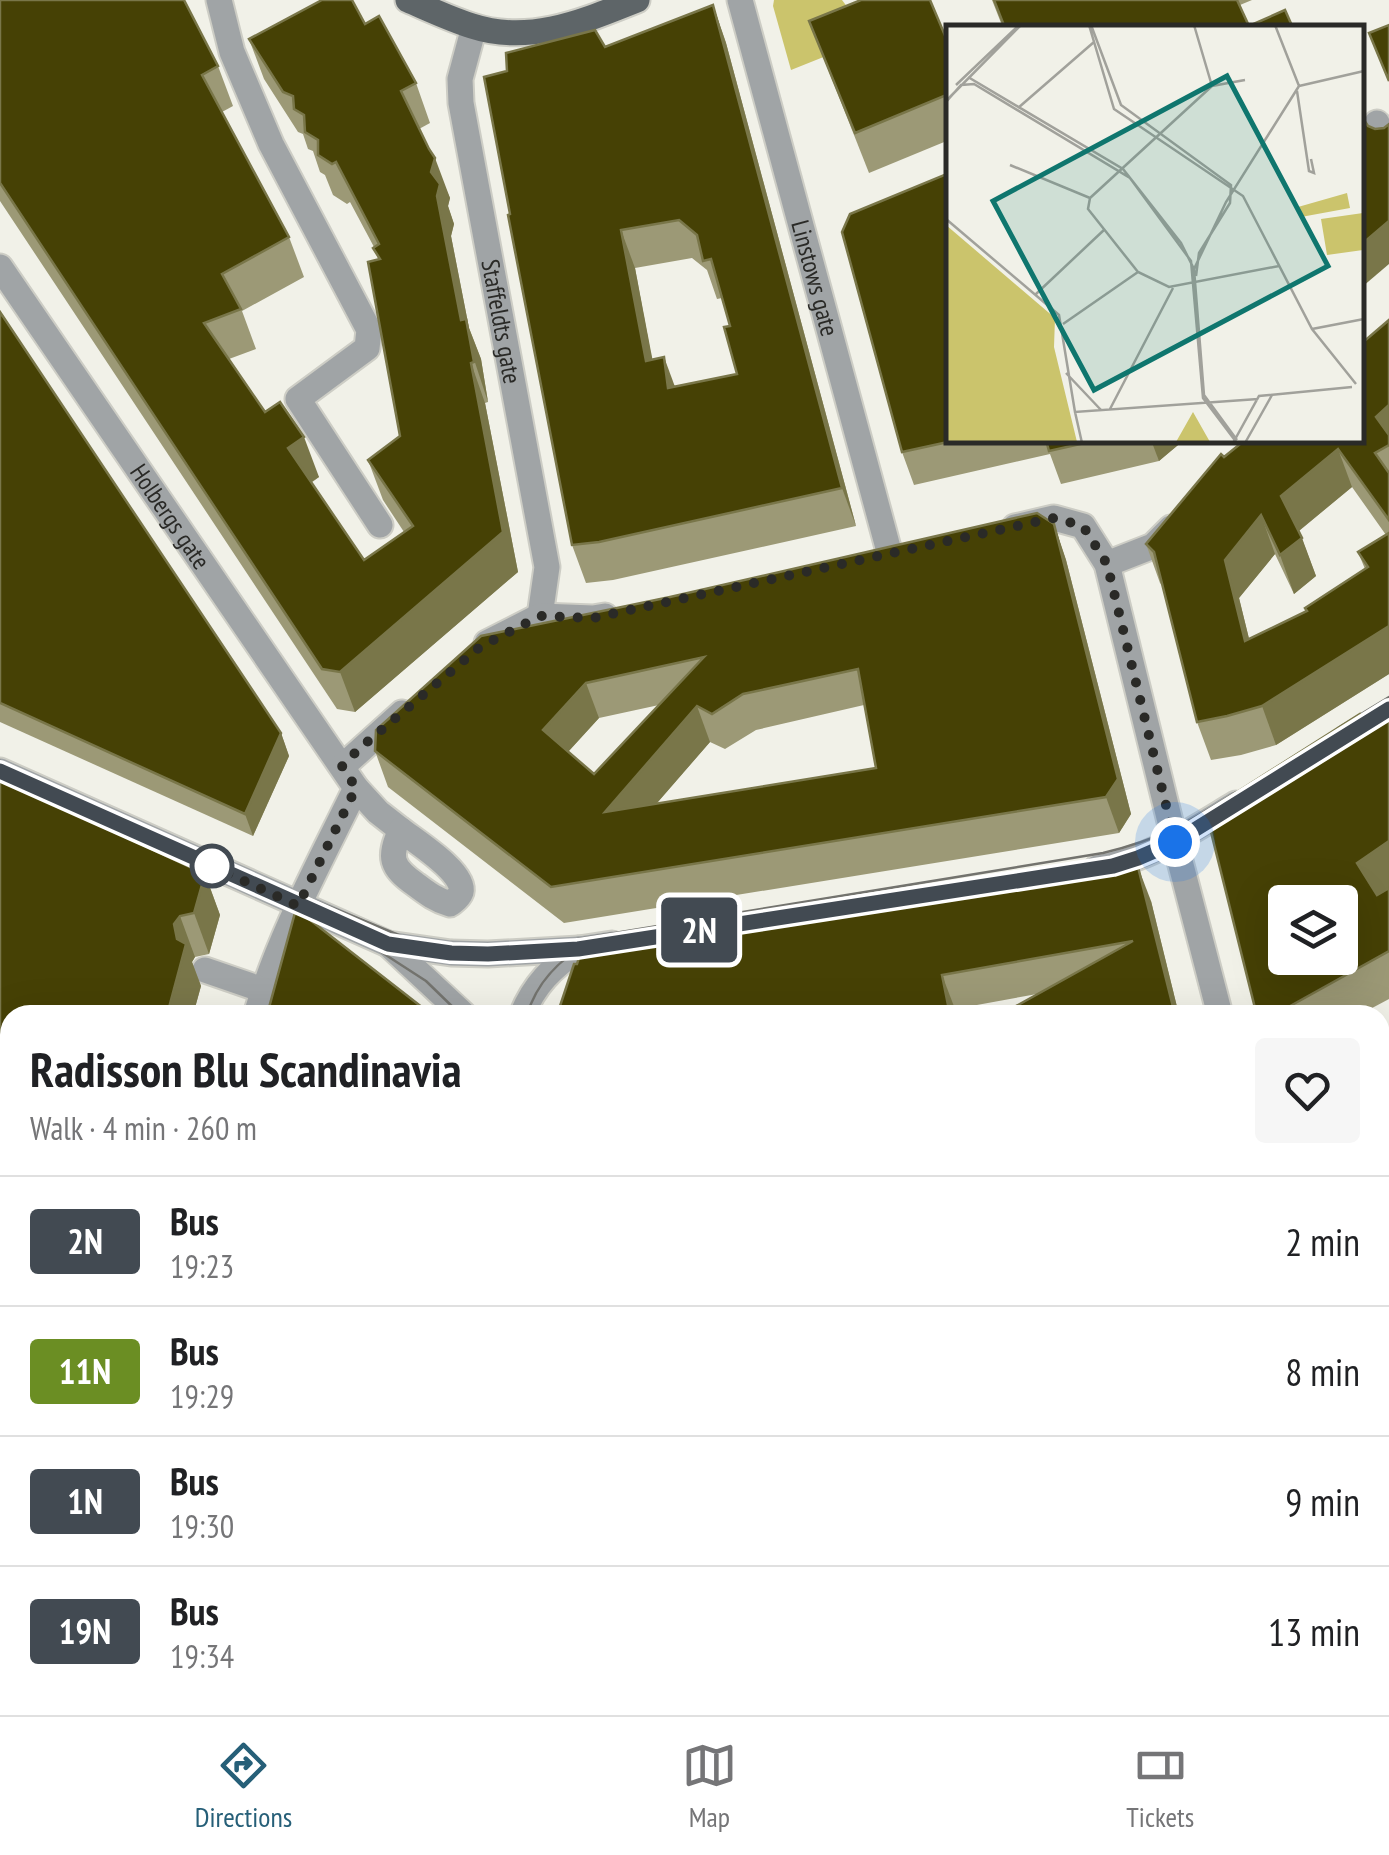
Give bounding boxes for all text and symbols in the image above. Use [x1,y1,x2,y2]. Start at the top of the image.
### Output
inset map [946,25,1364,442]
street label: Linstows gate [784,216,846,340]
street label: Staffeldts gate [474,257,529,386]
street label: Holbergs gate [123,458,218,575]
your location [1150,817,1200,867]
unlabelled marker [191,845,233,887]
map controls [1268,885,1358,975]
button: layers [1268,885,1358,975]
line badge: 2N [654,898,744,962]
text: 2N [681,907,717,953]
text: Radisson Blu Scandinavia [30,1038,461,1100]
button: heart [1255,1038,1360,1143]
text: Walk · 4 min · 260 m [30,1107,257,1149]
text: Bus [170,1196,219,1245]
text: 2 min [1285,1217,1360,1266]
text: 2N [67,1218,103,1264]
text: 19:23 [170,1245,234,1287]
text: Bus [170,1326,219,1375]
text: 8 min [1285,1347,1360,1396]
text: 11N [59,1348,111,1394]
text: 19:29 [170,1375,234,1417]
text: Bus [170,1456,219,1505]
text: 9 min [1285,1477,1360,1526]
text: 1N [67,1478,103,1524]
text: 19:30 [170,1505,234,1547]
text: Bus [170,1586,219,1635]
text: 13 min [1268,1607,1360,1656]
text: 19N [59,1608,111,1654]
text: 19:34 [170,1635,234,1677]
tab: Directions [195,1738,292,1835]
tab: Map [682,1738,737,1835]
tab: Tickets [1126,1738,1194,1835]

